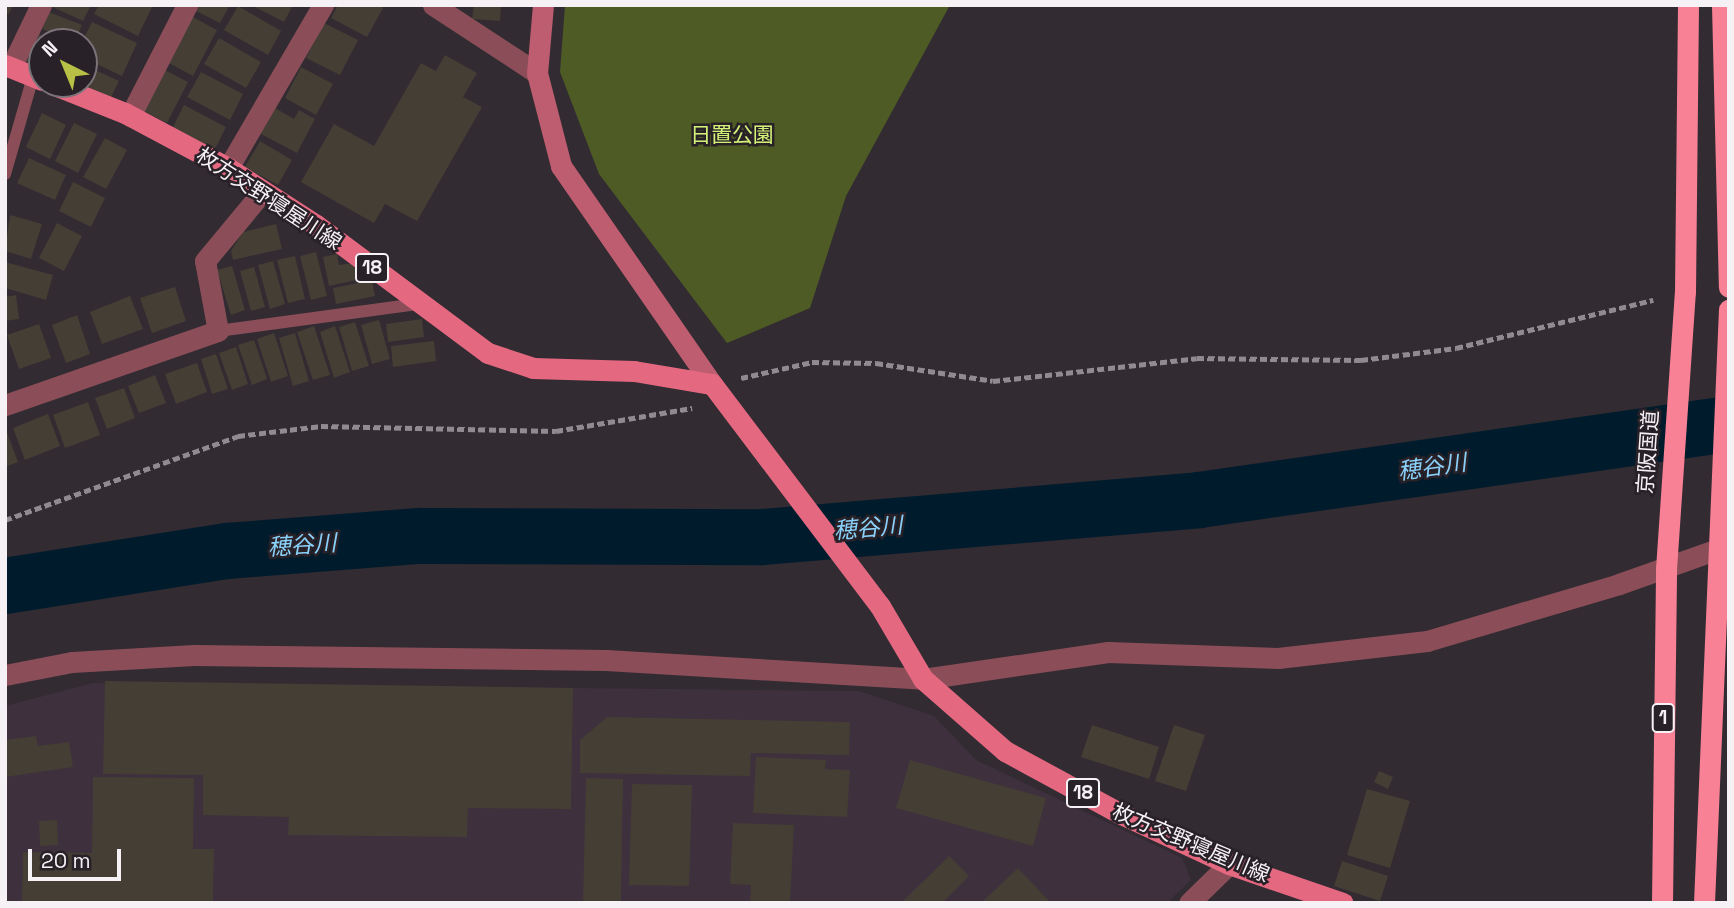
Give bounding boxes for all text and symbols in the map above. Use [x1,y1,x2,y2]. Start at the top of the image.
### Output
north arrow [28,28,98,98]
text: N [37,35,63,62]
park label: 日置公園 [690,122,774,148]
street label: 枚方交野寝屋川線 [192,143,346,255]
road number: 18 [354,252,390,284]
street label: 京阪国道 [1633,409,1663,495]
water label: 穂谷川 [1396,449,1468,485]
water label: 穂谷川 [832,511,904,545]
water label: 穂谷川 [267,529,337,561]
road number: 1 [1651,702,1675,734]
road number: 18 [1066,778,1100,808]
street label: 枚方交野寝屋川線 [1109,799,1273,887]
scale bar [32,834,124,878]
text: 20 m [41,847,91,874]

